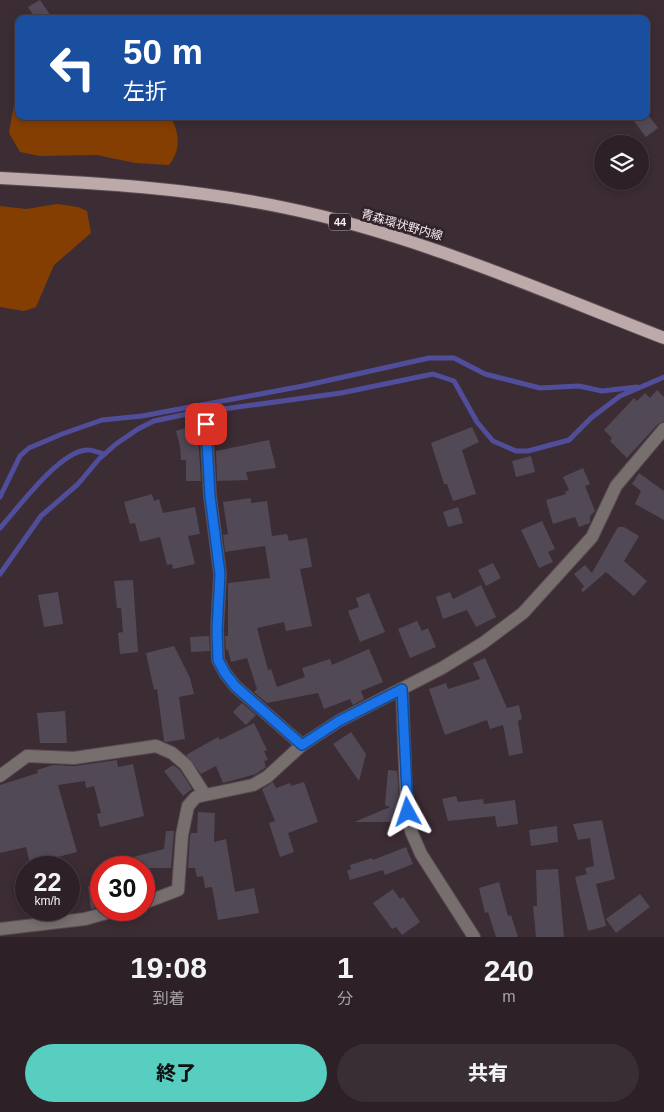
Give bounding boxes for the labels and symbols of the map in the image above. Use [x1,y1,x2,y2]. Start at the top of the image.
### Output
street label: 青森環状野内線 [360,207,444,243]
road number: 44 [329,213,351,230]
pin [185,403,227,445]
position arrow [381,785,433,837]
speed limit sign: 30 [90,856,155,921]

